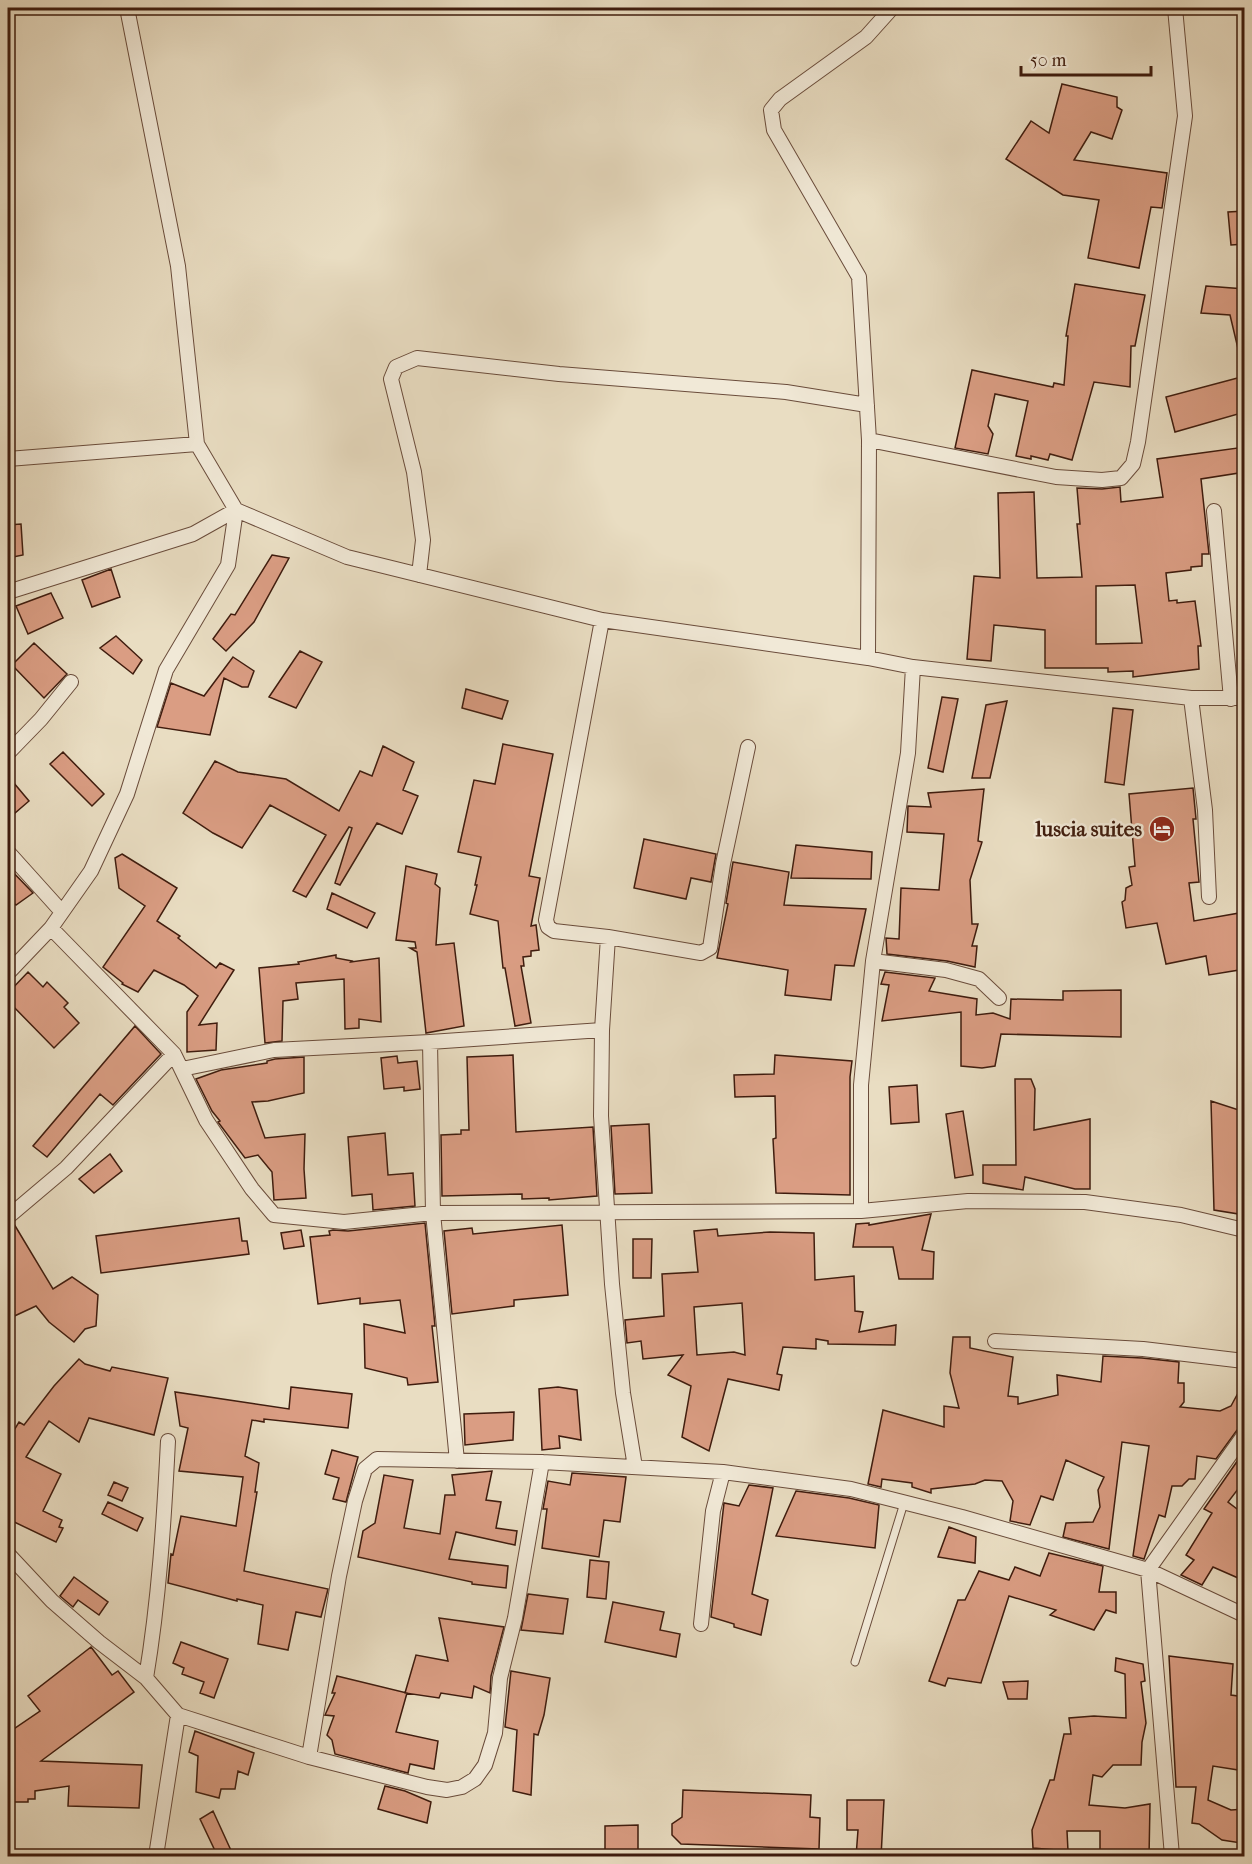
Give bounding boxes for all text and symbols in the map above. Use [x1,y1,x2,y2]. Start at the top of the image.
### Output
scale bar [1021,39,1152,77]
text: 50 m [1030,50,1067,71]
hotel icon: luscia suites [1147,814,1177,844]
place label: luscia suites [1035,817,1142,841]

